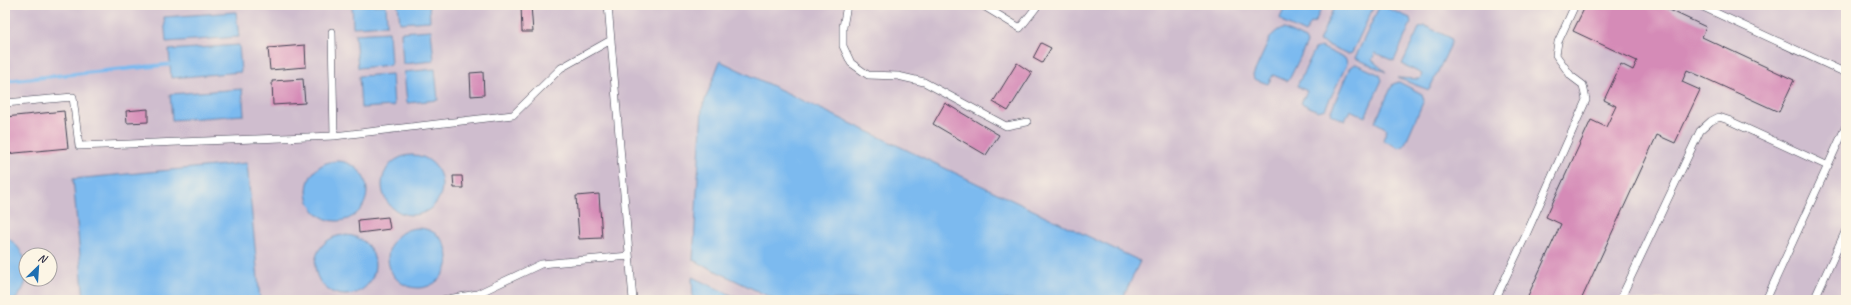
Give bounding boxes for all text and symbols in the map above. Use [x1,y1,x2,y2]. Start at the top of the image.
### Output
north arrow [18,247,58,287]
text: N [36,250,50,267]

